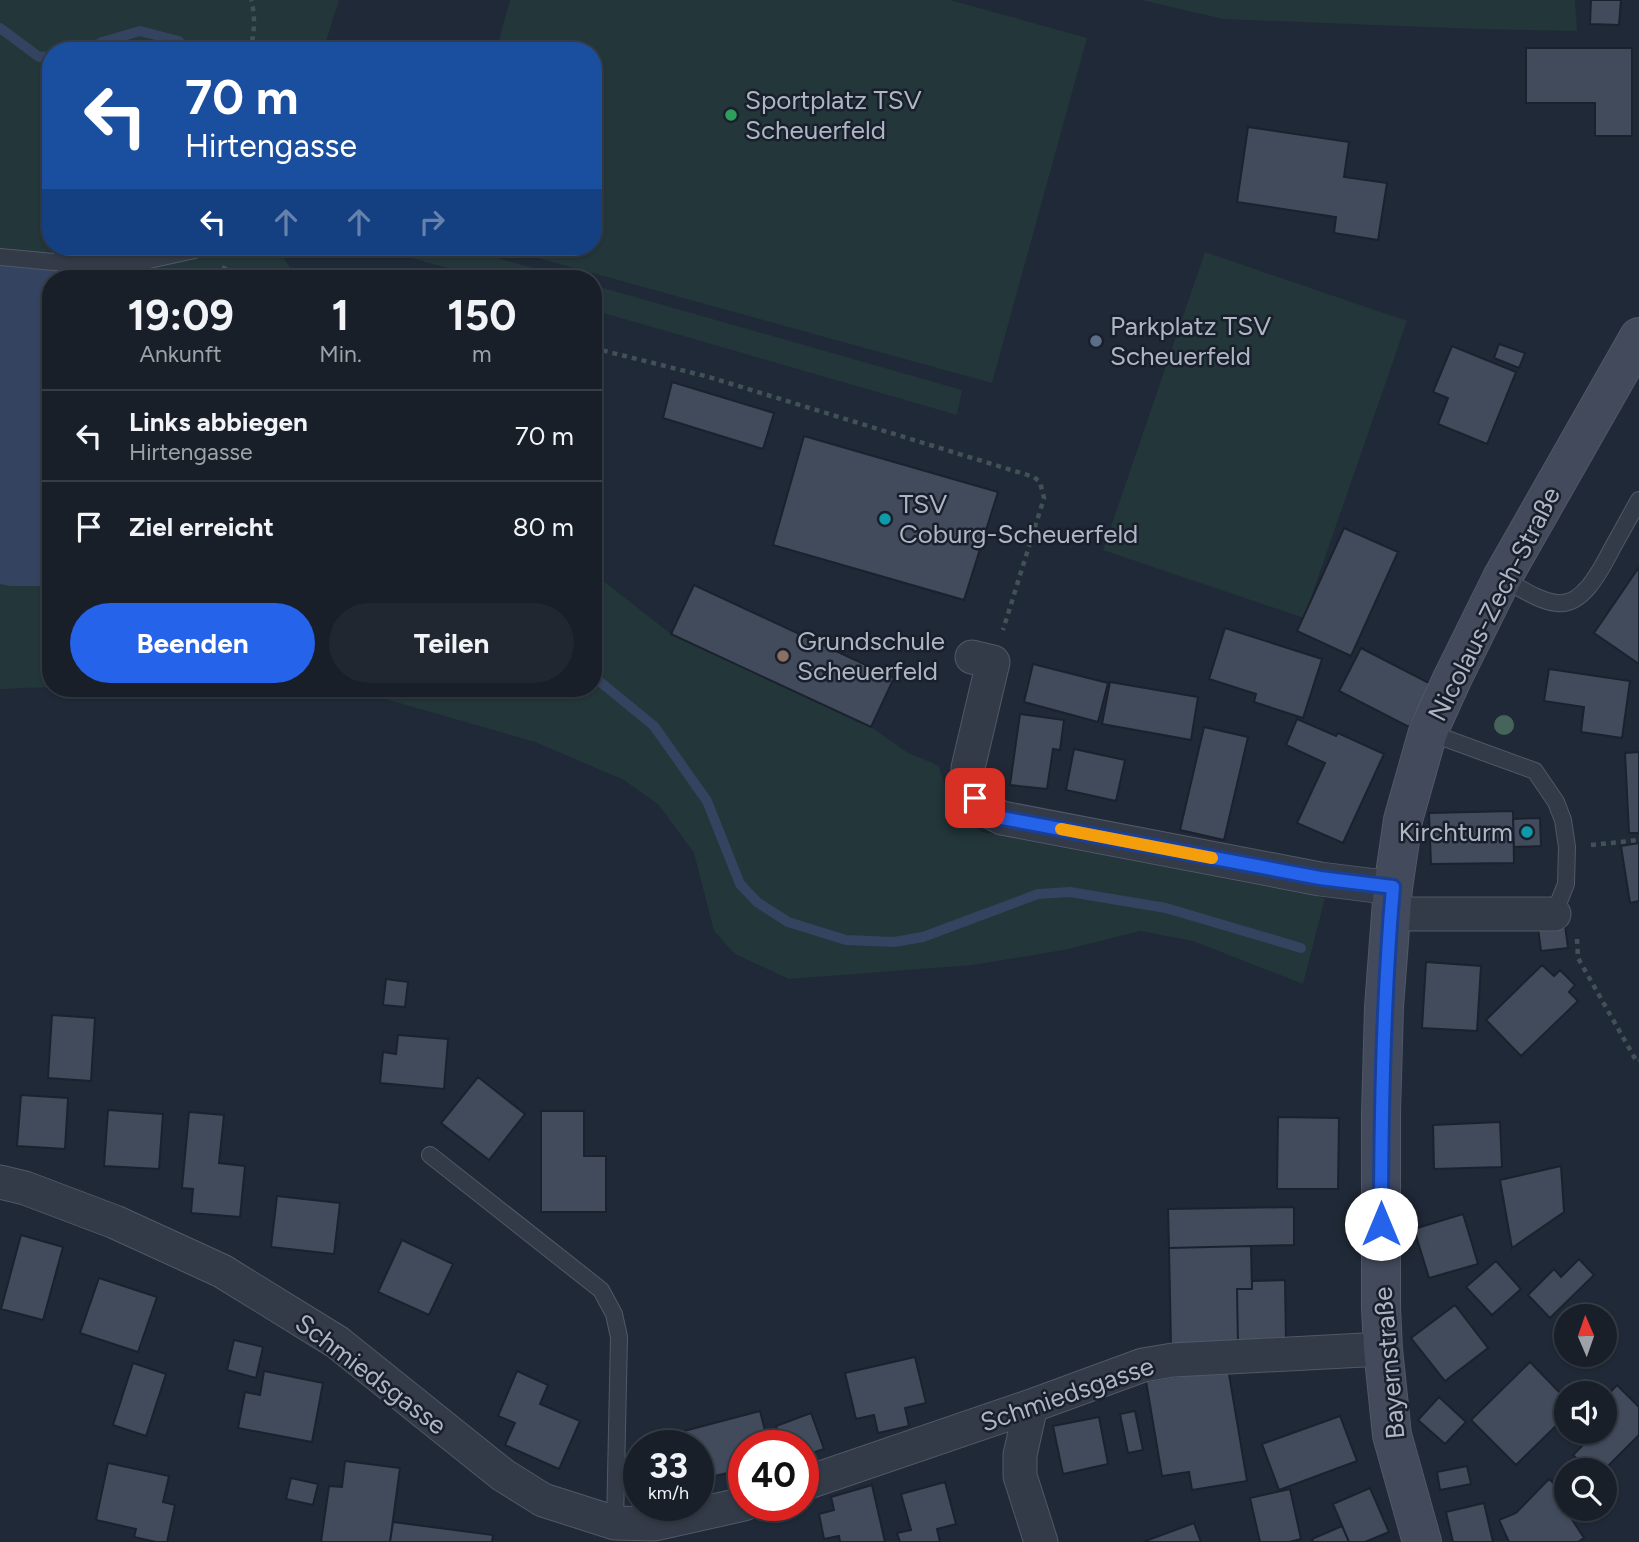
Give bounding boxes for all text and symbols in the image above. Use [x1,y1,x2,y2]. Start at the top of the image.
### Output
text: 70 m [185,67,298,126]
icon: left [70,70,161,161]
place label: Sportplatz TSV Scheuerfeld [745,84,922,146]
marker: Sportplatz TSV Scheuerfeld [723,107,739,123]
text: Hirtengasse [185,127,357,165]
icon: left [194,203,232,241]
icon: ahead [267,203,305,241]
icon: ahead [340,203,378,241]
icon: right [413,203,451,241]
text: 19:09 [127,290,234,341]
text: 1 [332,290,349,341]
text: 150 [447,290,516,341]
place label: Parkplatz TSV Scheuerfeld [1110,310,1271,372]
marker: Parkplatz TSV Scheuerfeld [1088,333,1104,349]
text: Ankunft [139,340,222,368]
text: Min. [319,340,362,368]
text: m [472,340,492,368]
text: Links abbiegen [129,406,308,438]
icon: left [70,417,108,455]
text: 70 m [515,420,574,452]
text: Hirtengasse [129,438,253,466]
street label: Nicolaus-Zech-Straße [1421,481,1567,727]
place label: TSV Coburg-Scheuerfeld [899,488,1138,550]
icon: arrive [70,508,108,546]
text: Ziel erreicht [129,511,274,543]
text: 80 m [513,511,574,543]
marker: TSV Coburg-Scheuerfeld [877,511,893,527]
button: Beenden [70,603,315,683]
button: Teilen [329,603,574,683]
place label: Grundschule Scheuerfeld [797,625,945,687]
marker: Grundschule Scheuerfeld [775,648,791,664]
pin [945,768,1005,828]
icon: arrive [956,779,994,817]
place label: Kirchturm [1398,816,1513,848]
marker: Kirchturm [1519,824,1535,840]
position arrow [1344,1187,1418,1261]
street label: Bayernstraße [1366,1286,1412,1440]
north arrow [1554,1304,1617,1367]
map controls [1554,1304,1617,1521]
street label: Schmiedsgasse [289,1307,453,1441]
street label: Schmiedsgasse [976,1349,1158,1439]
button: sound [1554,1381,1617,1444]
speed limit sign: 40 [728,1430,819,1521]
text: 33 [649,1445,688,1487]
button: search [1554,1458,1617,1521]
text: km/h [648,1482,689,1504]

